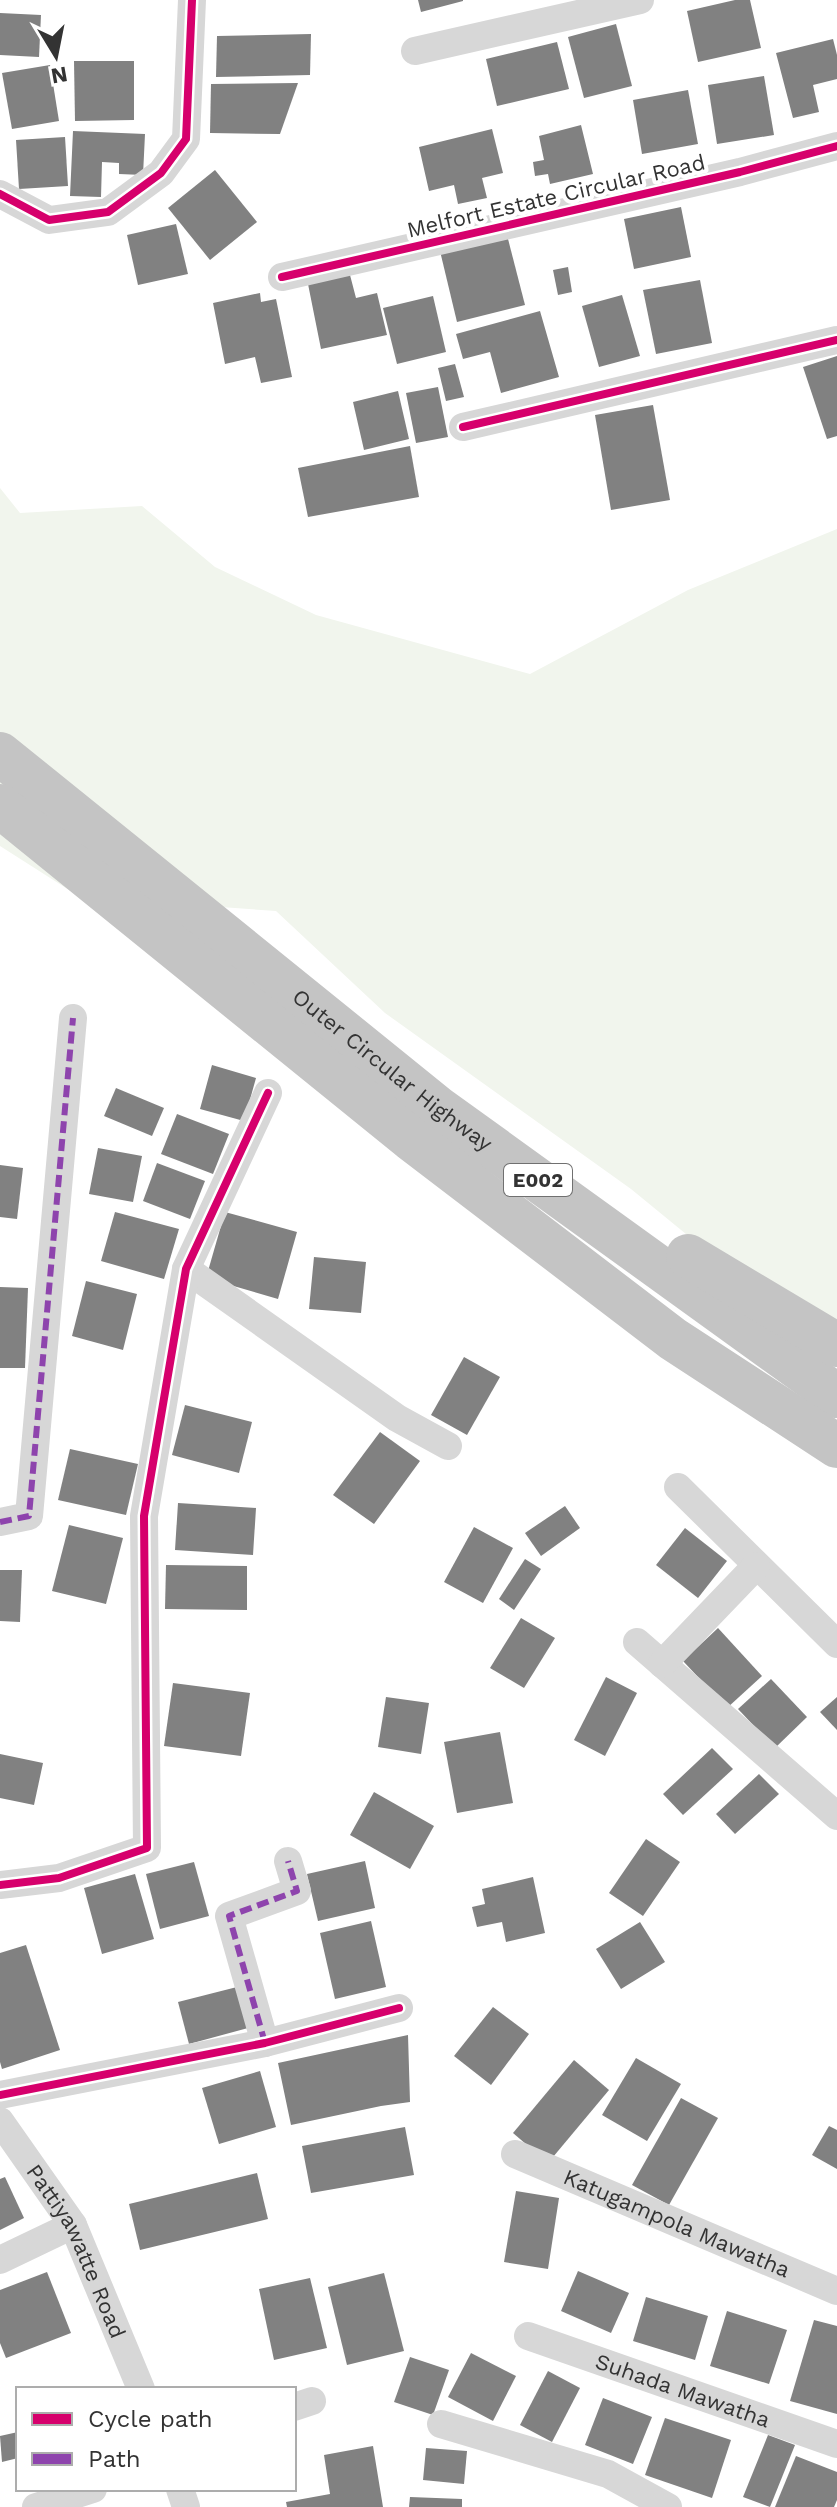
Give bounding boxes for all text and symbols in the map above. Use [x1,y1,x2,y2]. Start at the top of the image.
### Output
north arrow [16,16,96,96]
text: N [49,61,70,89]
street label: Melfort Estate Circular Road [404,149,708,243]
street label: Outer Circular Highway [288,983,498,1156]
road number: E002 [504,1164,572,1196]
street label: Pattiyawatte Road [22,2159,131,2342]
street label: Katugampola Mawatha [560,2164,794,2282]
street label: Suhada Mawatha [592,2348,773,2432]
legend [16,2387,296,2491]
text: Cycle path [88,2405,213,2433]
text: Path [88,2445,141,2473]

